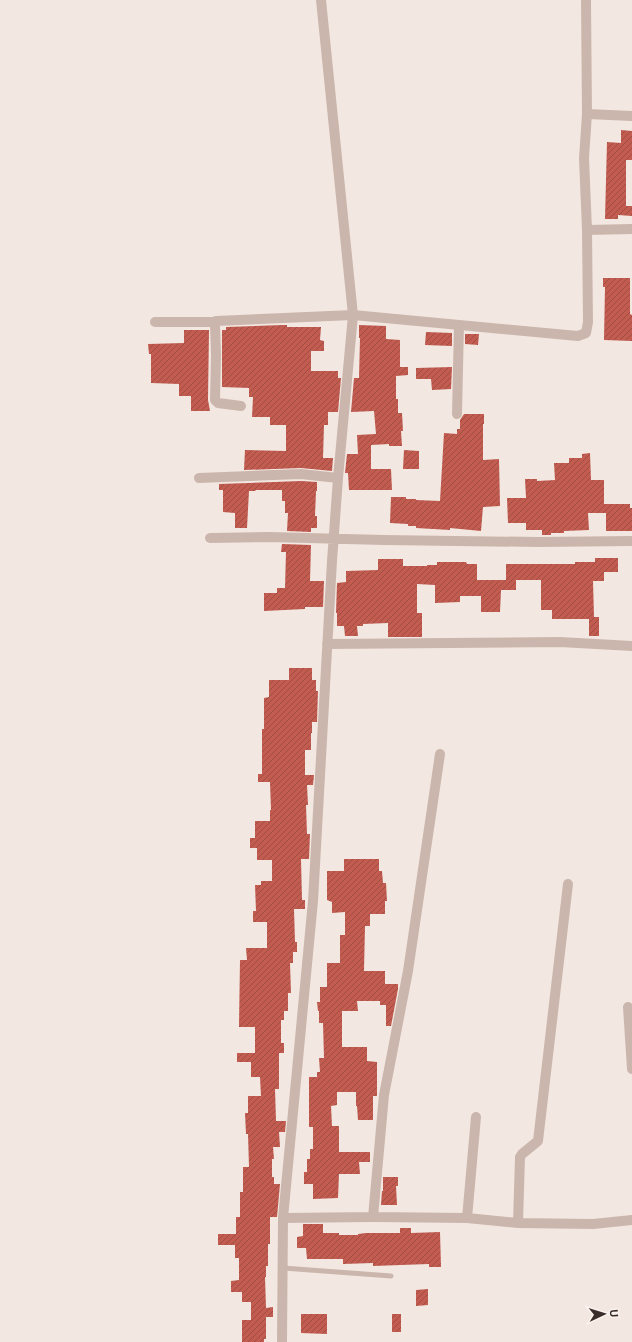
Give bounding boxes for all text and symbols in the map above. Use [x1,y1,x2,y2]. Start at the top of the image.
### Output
north arrow [584,1294,624,1334]
text: U [608,1309,620,1318]

